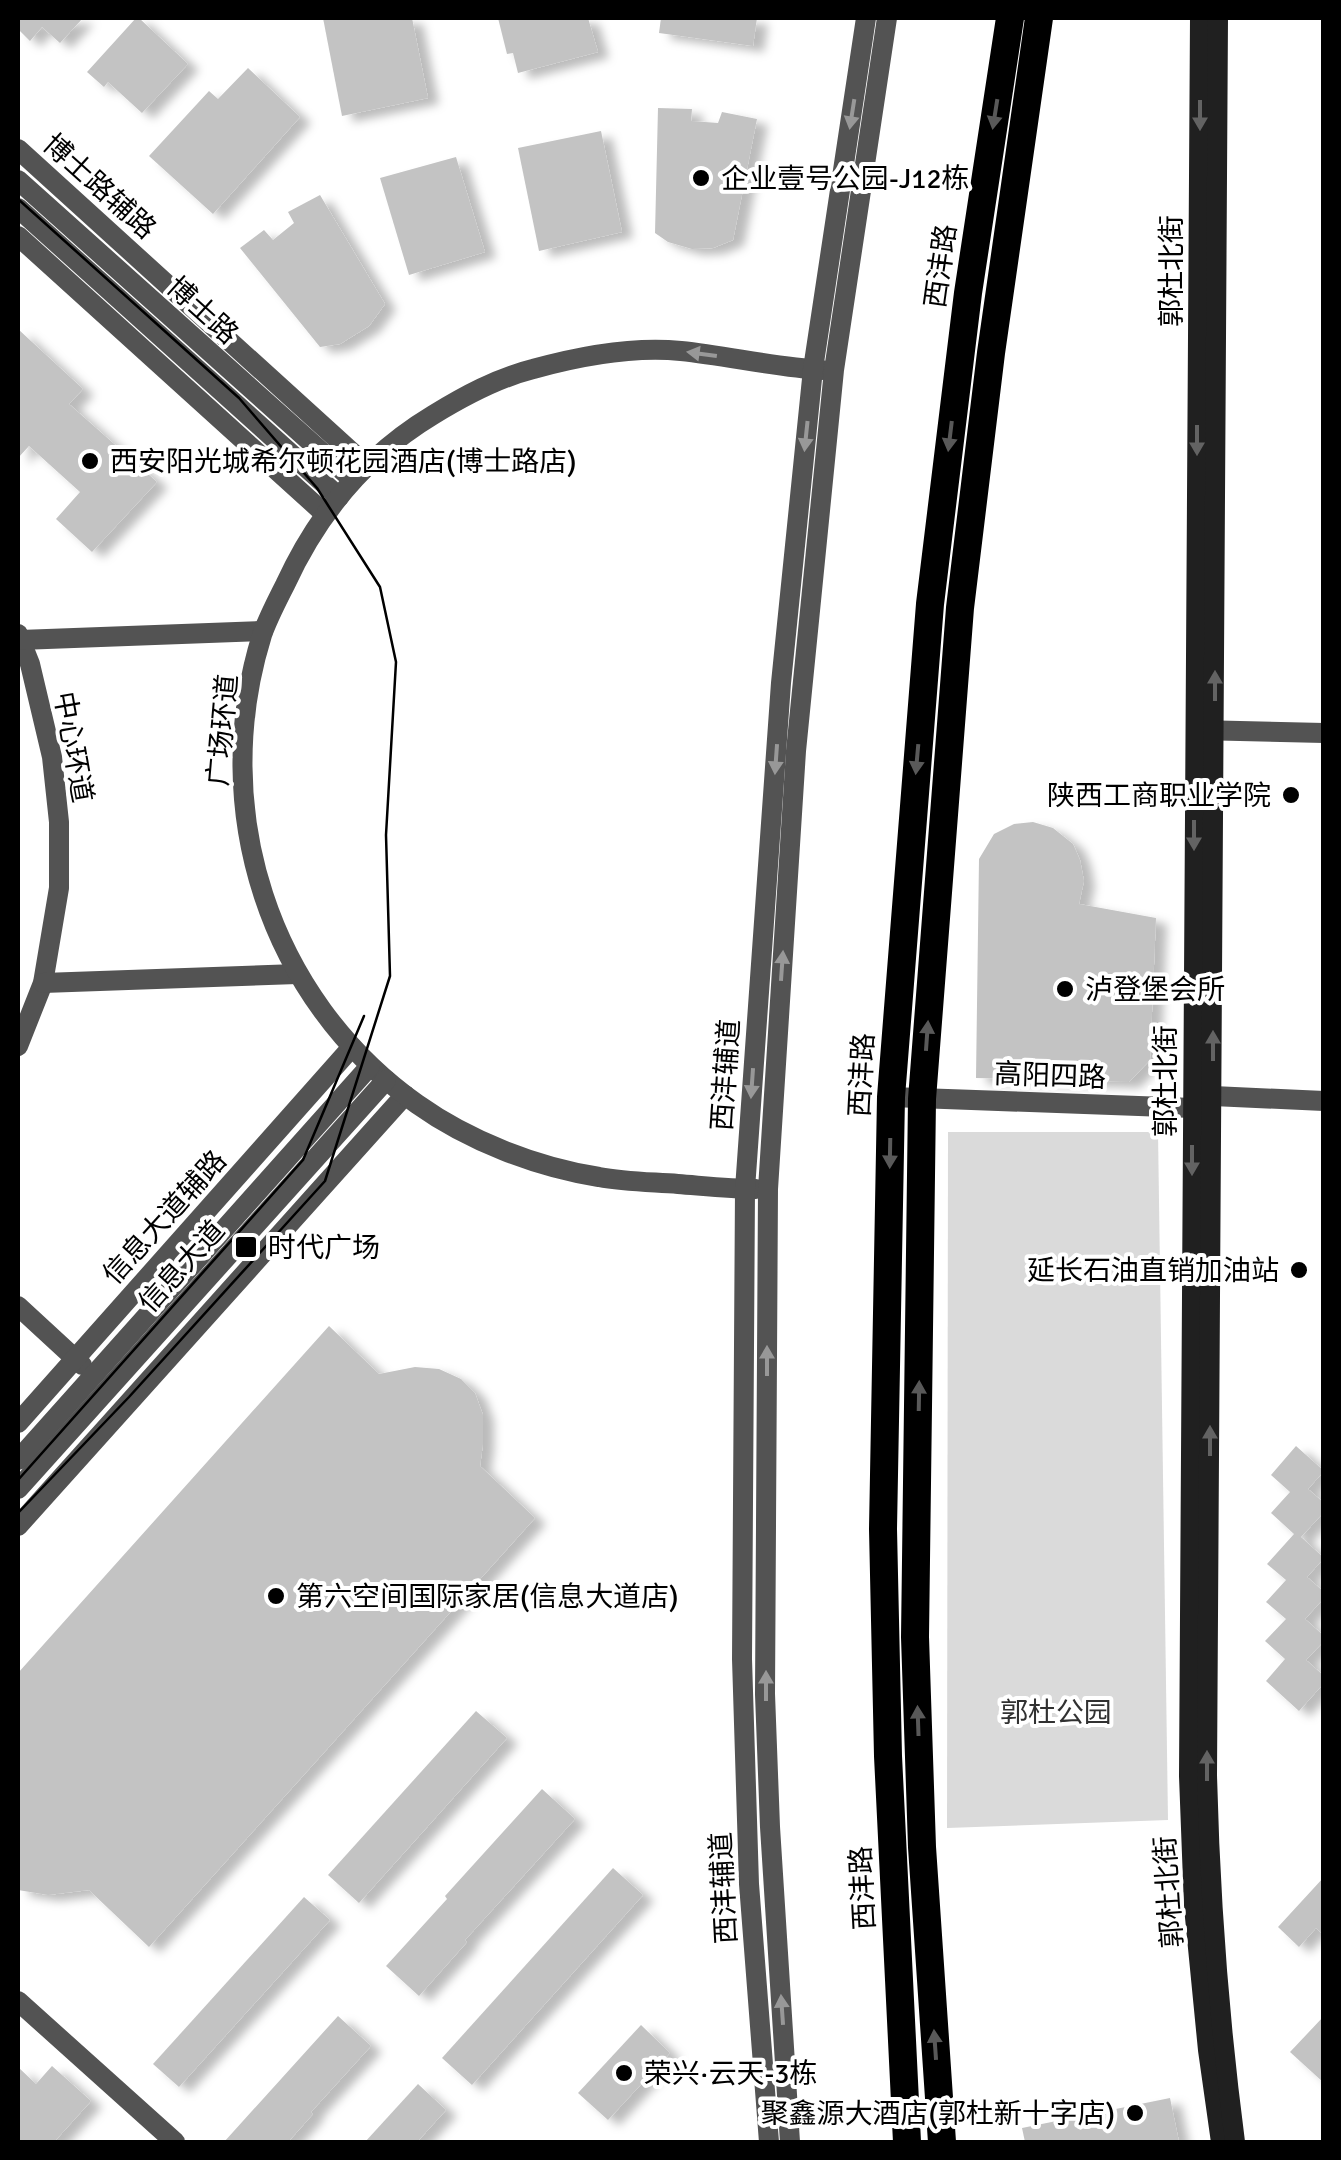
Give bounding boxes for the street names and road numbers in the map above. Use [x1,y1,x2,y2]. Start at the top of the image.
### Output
street label: 博士路辅路 [36,127,163,246]
street label: 郭杜北街 [1155,215,1189,327]
street label: 西沣路 [918,222,964,310]
street label: 博士路 [160,270,245,351]
street label: 广场环道 [201,673,245,787]
street label: 中心环道 [47,689,99,805]
street label: 西沣辅道 [705,1018,747,1132]
street label: 郭杜北街 [1149,1025,1183,1137]
street label: 西沣路 [843,1032,881,1118]
street label: 高阳四路 [993,1057,1107,1095]
street label: 信息大道辅路 [95,1143,233,1291]
street label: 信息大道 [131,1213,231,1319]
street label: 西沣辅道 [704,1831,744,1945]
street label: 郭杜北街 [1148,1835,1190,1949]
street label: 西沣路 [844,1845,882,1931]

